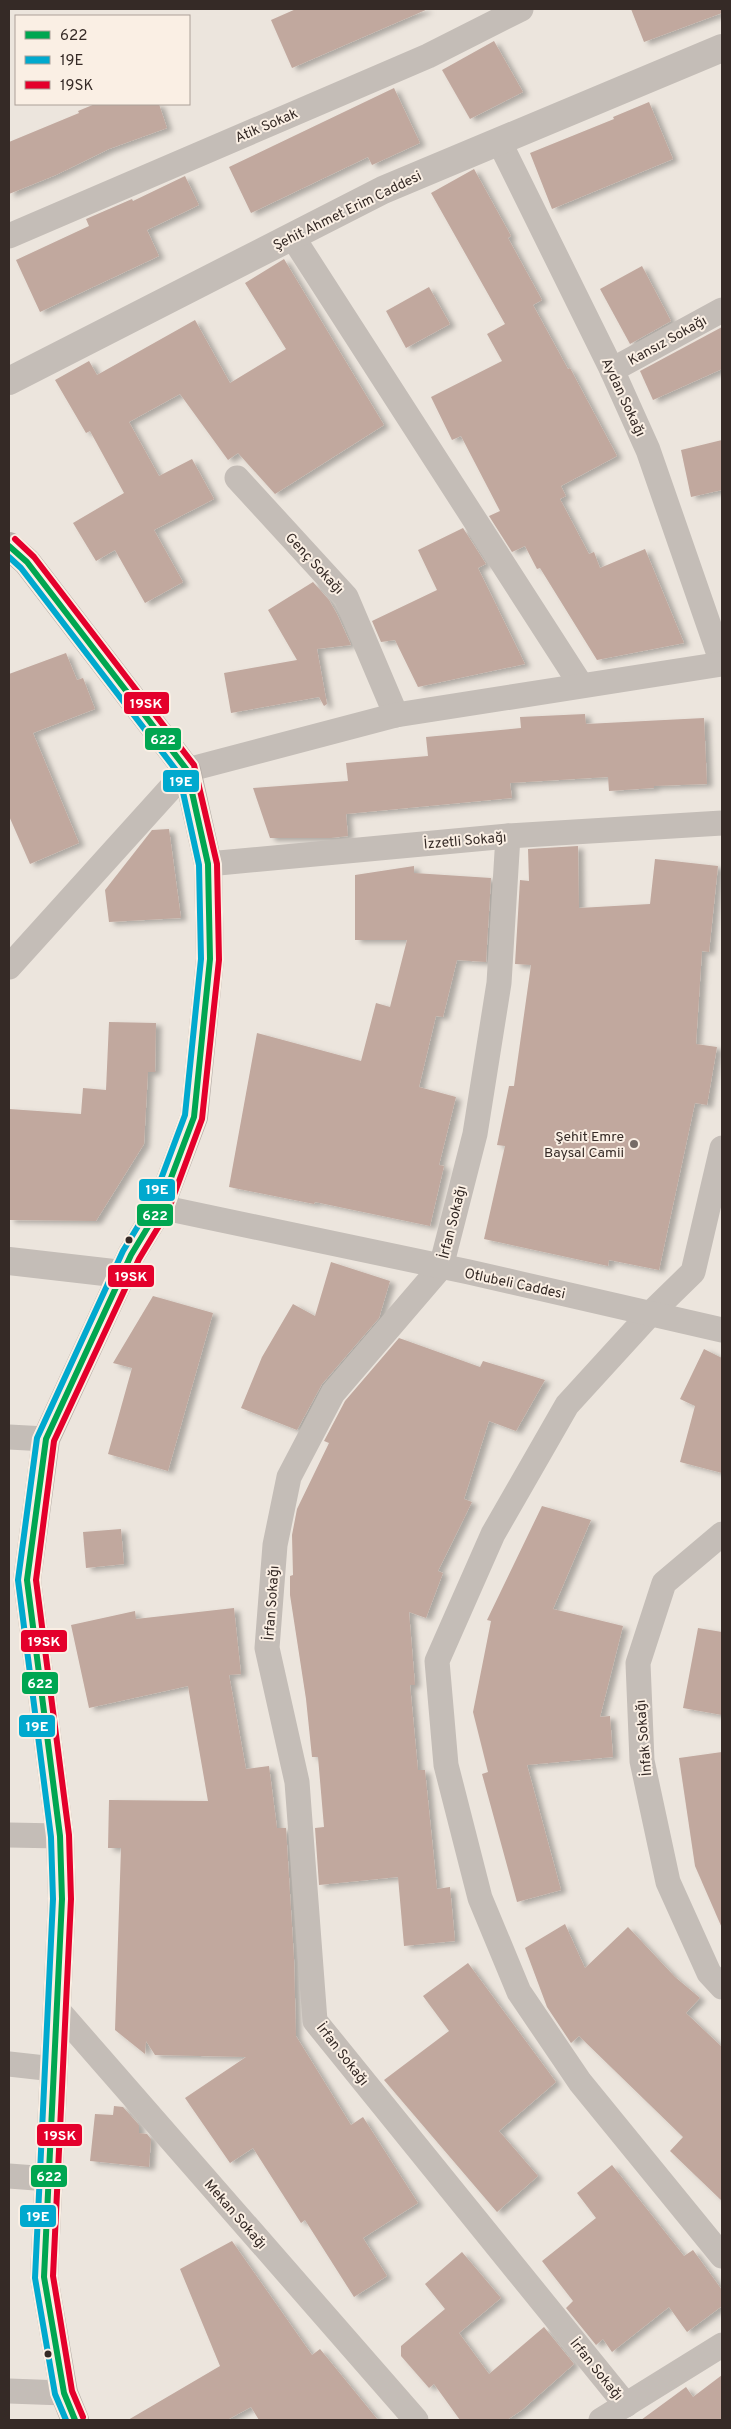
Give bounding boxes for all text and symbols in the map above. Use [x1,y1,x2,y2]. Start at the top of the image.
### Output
legend [15,15,190,105]
text: 622 [60,27,87,46]
text: 19E [60,52,84,71]
text: 19SK [60,77,94,96]
street label: Atik Sokak [233,106,300,147]
street label: Şehit Ahmet Erim Caddesi [271,168,425,255]
street label: Kansız Sokağı [626,313,710,370]
street label: Aydan Sokağı [597,356,648,440]
street label: Genç Sokağı [281,530,347,598]
line badge: 19SK [123,691,170,715]
text: 19SK [130,696,162,713]
line badge: 622 [144,727,182,751]
text: 622 [150,732,176,749]
line badge: 19E [162,769,200,793]
text: 19E [170,774,193,791]
street label: İzzetli Sokağı [423,828,507,854]
place label: Şehit Emre Baysal Camii [544,1129,624,1162]
marker: Şehit Emre Baysal Camii [628,1138,640,1150]
line badge: 19E [138,1178,176,1202]
text: 19E [146,1182,169,1199]
street label: İrfan Sokağı [435,1184,471,1261]
line badge: 622 [136,1203,174,1227]
text: 622 [142,1208,168,1225]
unlabelled marker [124,1235,134,1245]
line badge: 19SK [107,1264,155,1288]
street label: Otlubeli Caddesi [463,1265,567,1303]
text: 19SK [115,1269,147,1286]
street label: İrfan Sokağı [260,1565,284,1641]
line badge: 19SK [20,1629,68,1653]
text: 19SK [28,1634,60,1651]
line badge: 622 [21,1671,59,1695]
text: 622 [27,1676,53,1693]
street label: İnfak Sokağı [632,1699,656,1777]
line badge: 19E [18,1714,56,1738]
text: 19E [26,1719,49,1736]
street label: İrfan Sokağı [312,2020,372,2090]
line badge: 19SK [36,2123,83,2147]
text: 19SK [44,2128,76,2145]
line badge: 622 [30,2164,68,2188]
text: 622 [36,2169,62,2186]
street label: Mekan Sokağı [200,2177,270,2253]
line badge: 19E [19,2204,57,2228]
text: 19E [27,2209,50,2226]
street label: İrfan Sokağı [566,2335,627,2404]
unlabelled marker [43,2349,53,2359]

